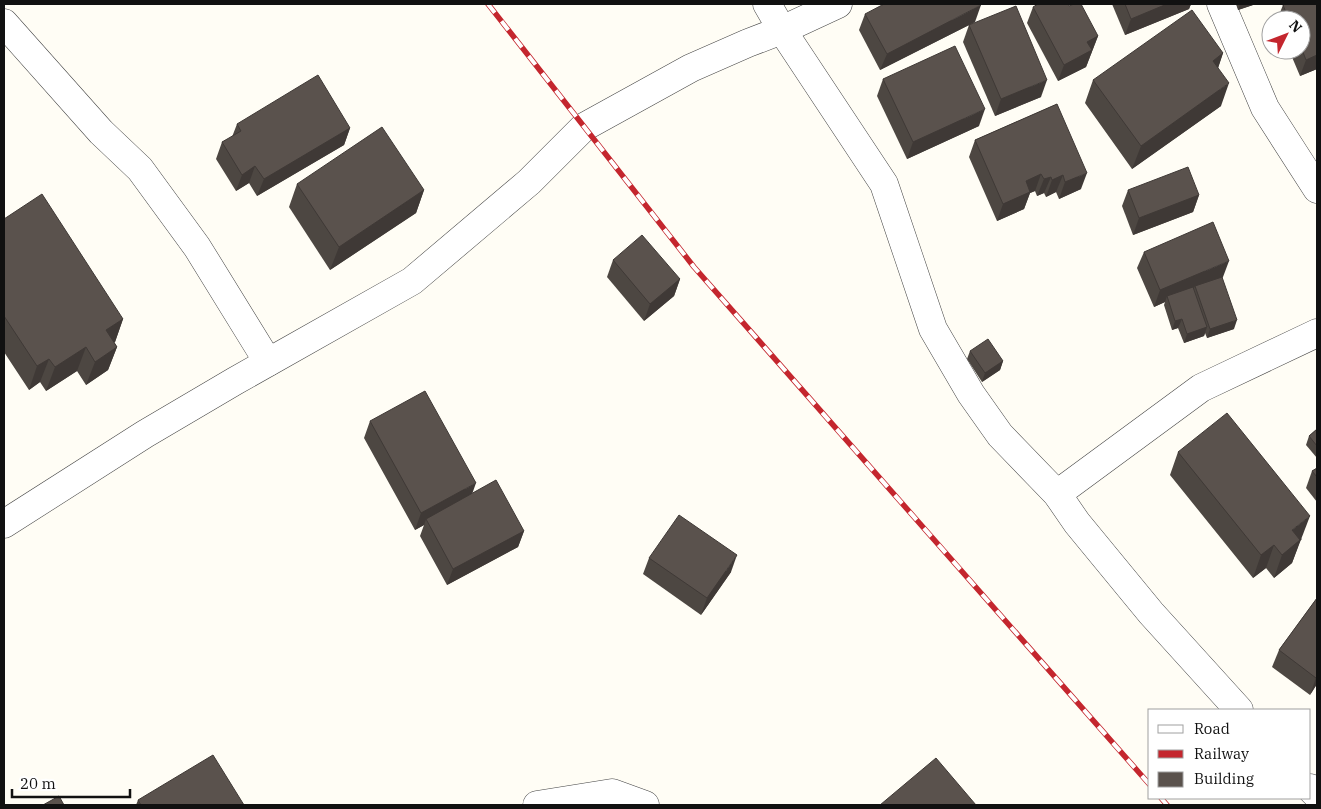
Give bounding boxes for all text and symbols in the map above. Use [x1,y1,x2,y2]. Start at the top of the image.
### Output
north arrow [1261,10,1311,60]
text: N [1285,16,1306,36]
legend [1148,709,1311,799]
text: Road [1194,719,1230,738]
text: Railway [1194,744,1249,763]
scale bar [12,766,130,798]
text: Building [1194,769,1254,788]
text: 20 m [20,774,56,793]

